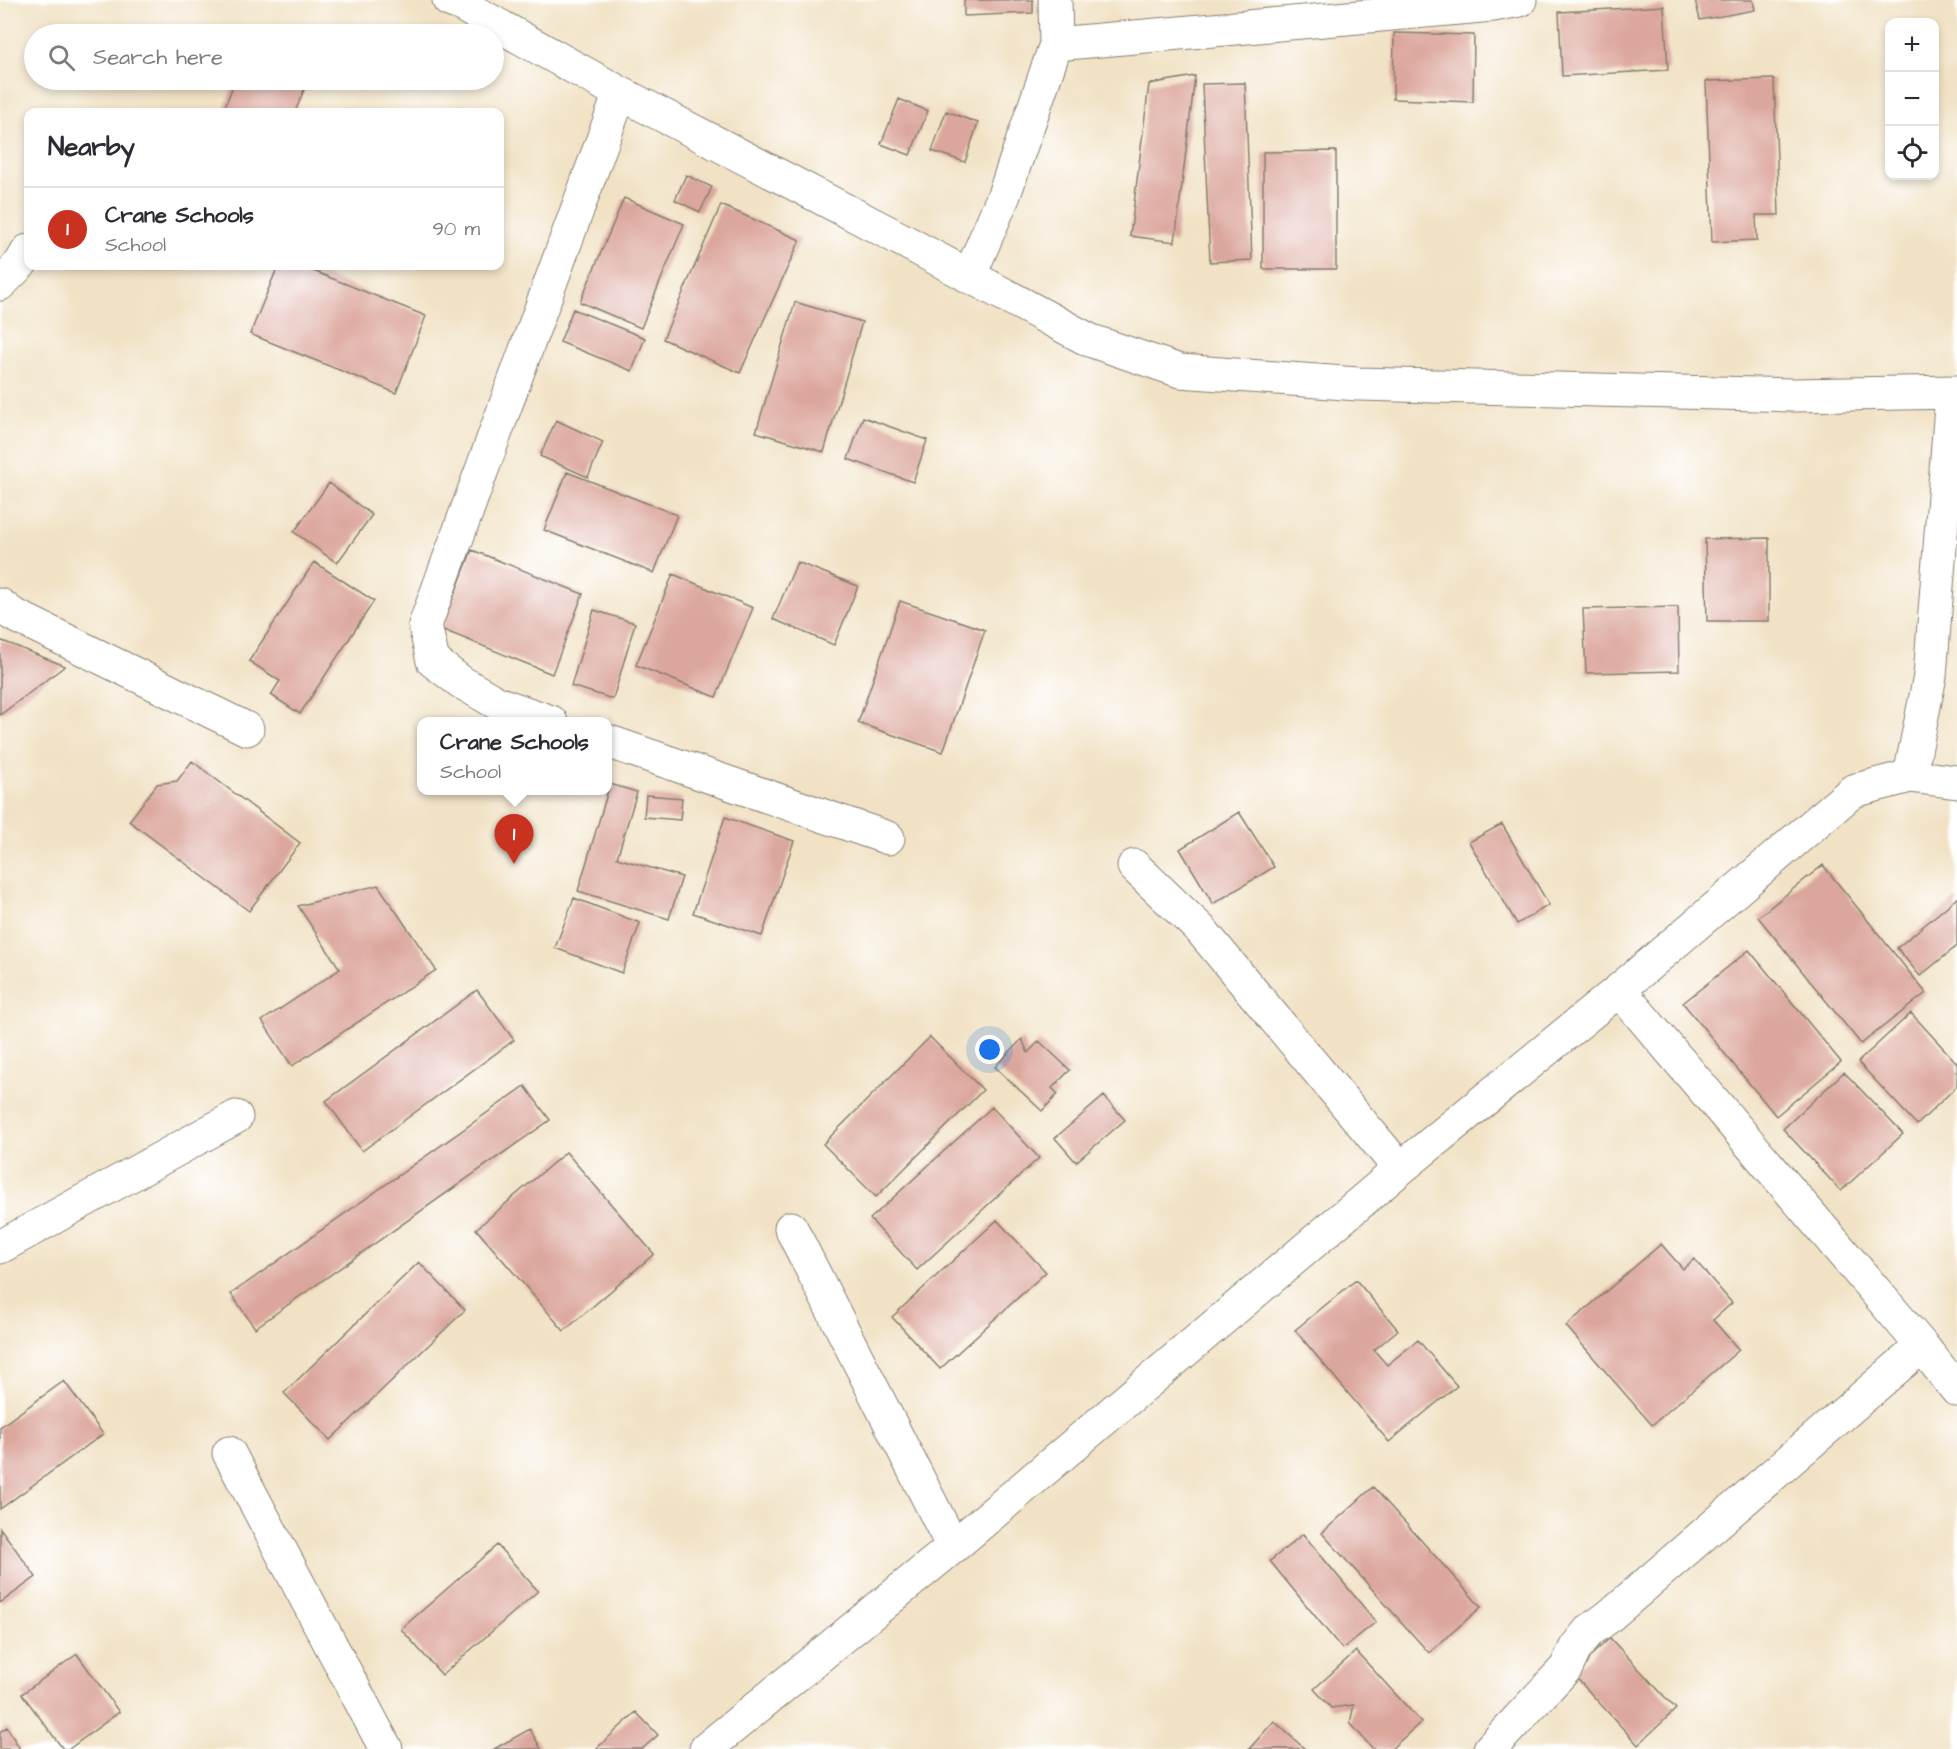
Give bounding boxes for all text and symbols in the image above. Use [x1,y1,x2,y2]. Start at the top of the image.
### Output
map controls [1885,18,1939,180]
button: + [1885,18,1939,72]
search box [24,24,504,90]
icon: search [45,41,78,74]
text: Search here [93,42,223,73]
button: − [1885,72,1939,126]
button: locate [1885,126,1939,180]
text: Nearby [48,129,135,165]
text: Crane Schools [105,200,254,231]
text: 1 [66,215,69,243]
text: 90 m [432,215,480,243]
text: School [105,231,166,259]
popup [417,717,612,795]
text: Crane Schools [440,727,589,758]
text: School [440,758,501,786]
pin: 1 [494,814,534,864]
your location [975,1035,1004,1064]

